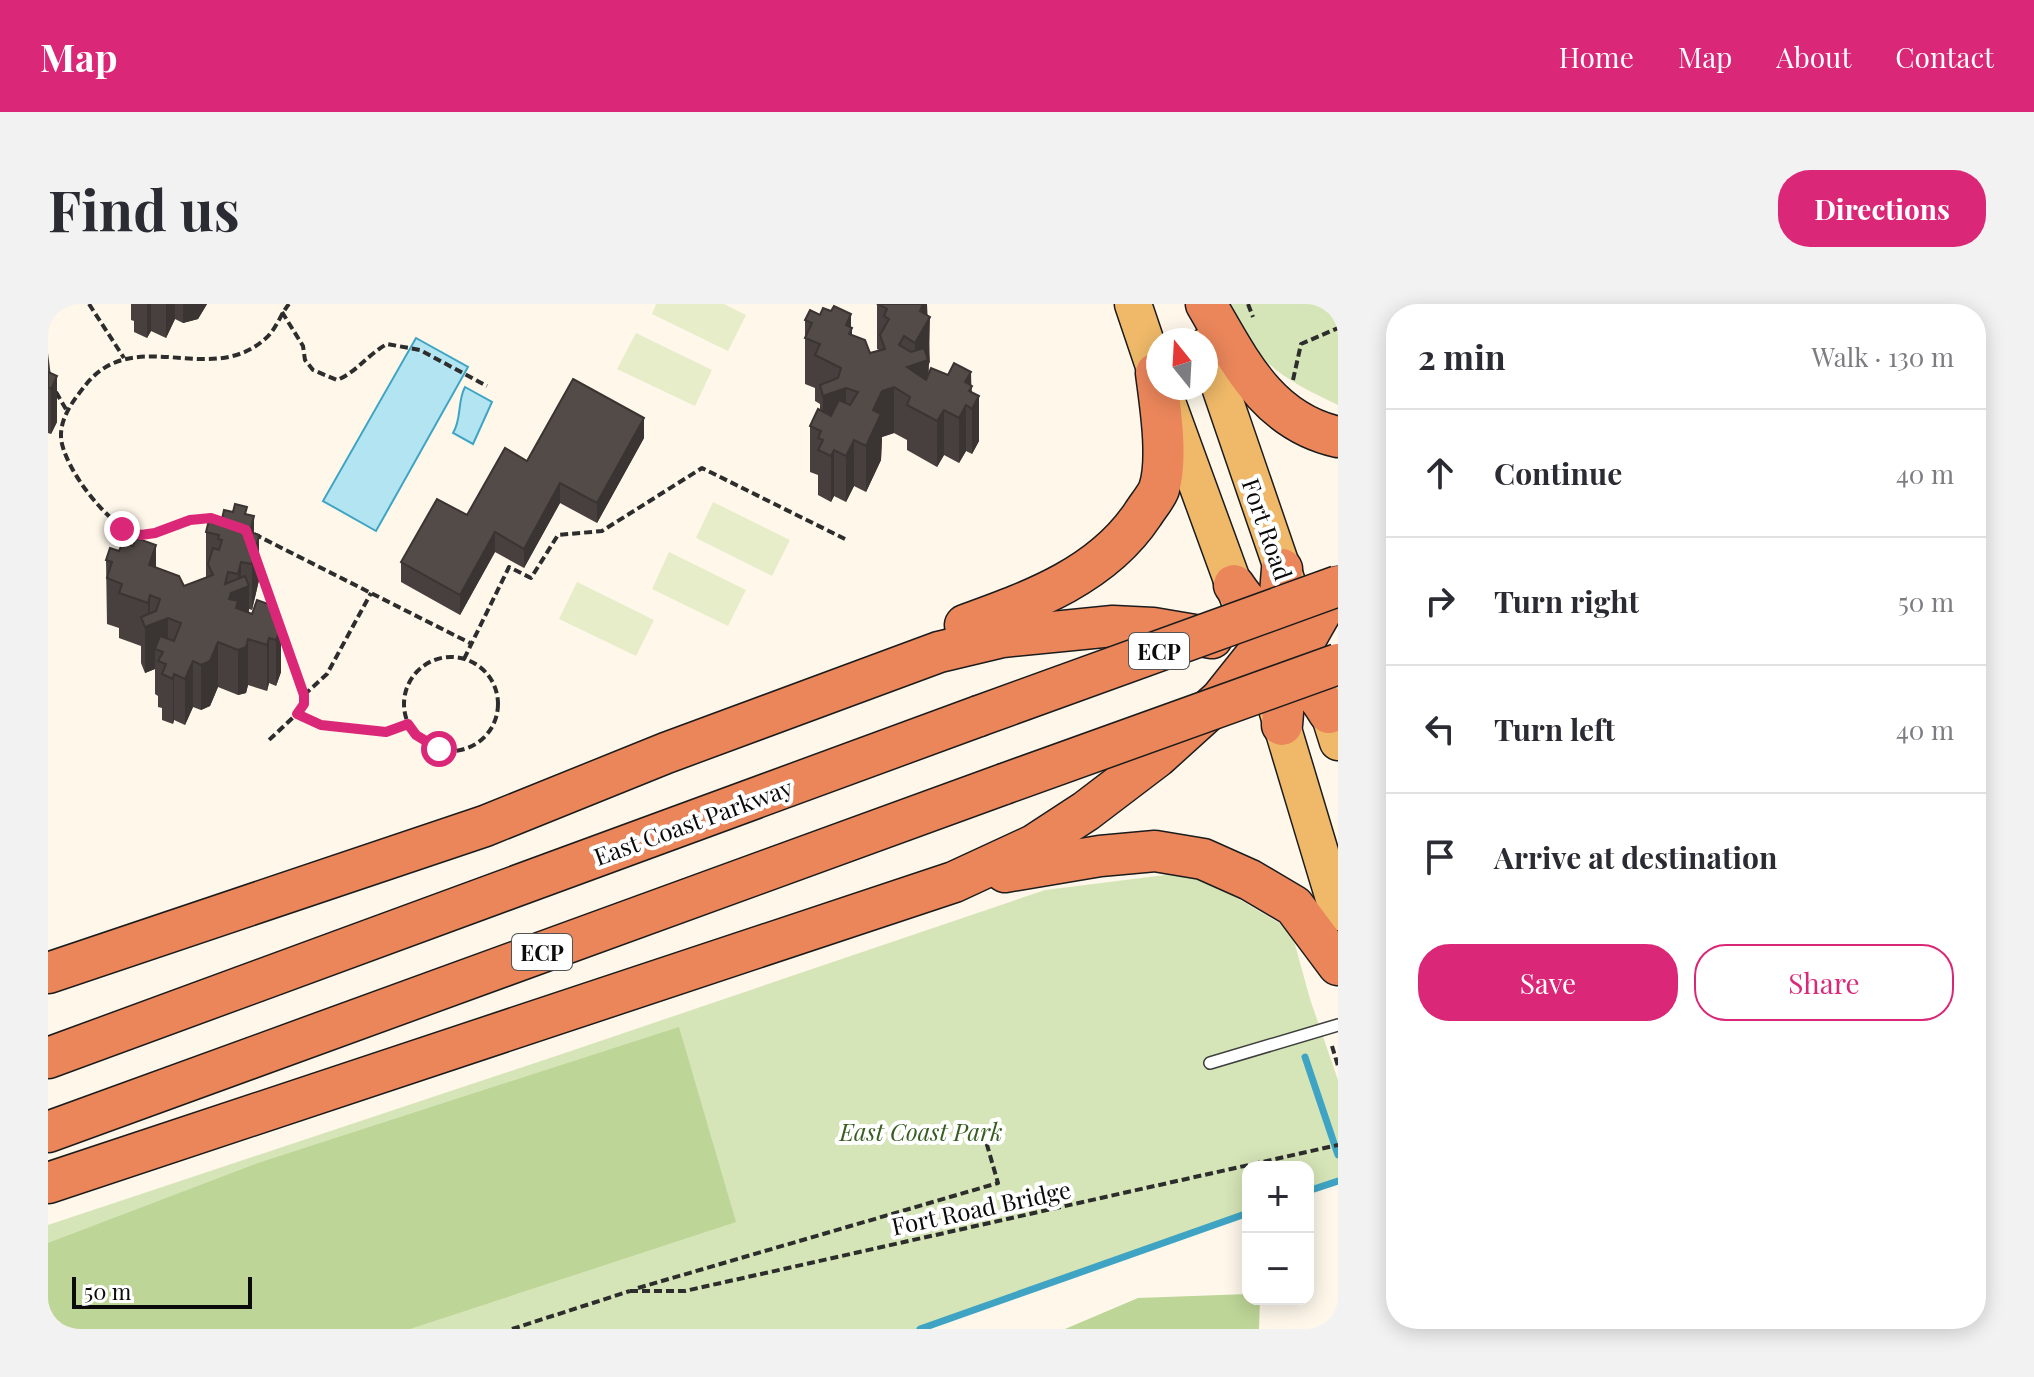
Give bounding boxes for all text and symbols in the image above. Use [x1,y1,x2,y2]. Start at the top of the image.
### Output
text: Map [40,31,117,82]
text: Home [1559,38,1634,75]
text: Map [1678,38,1732,75]
text: About [1776,38,1851,75]
text: Contact [1895,38,1994,75]
button: Directions [1778,170,1986,247]
text: Find us [48,171,240,246]
north arrow [1146,328,1218,400]
text: 2 min [1418,333,1506,379]
text: Walk · 130 m [1812,339,1954,374]
icon: ahead [1418,451,1462,495]
text: Continue [1494,453,1622,493]
text: 40 m [1896,456,1954,491]
street label: Fort Road [1236,474,1300,584]
route end [104,511,140,547]
icon: right [1418,579,1462,623]
text: Turn right [1494,581,1639,621]
text: 50 m [1898,584,1954,619]
road number: ECP [1129,633,1189,669]
icon: left [1418,707,1462,751]
text: Turn left [1494,709,1615,749]
text: 40 m [1896,712,1954,747]
route start [421,731,457,767]
street label: East Coast Parkway [589,770,797,872]
icon: arrive [1418,835,1462,879]
text: Arrive at destination [1494,837,1777,877]
road number: ECP [512,934,572,970]
button: Save [1418,944,1678,1021]
button: Share [1694,944,1954,1021]
park label: East Coast Park [838,1115,1003,1147]
map controls [1242,1161,1314,1305]
button: + [1242,1161,1314,1233]
street label: Fort Road Bridge [888,1172,1074,1242]
button: − [1242,1233,1314,1305]
scale bar [72,1273,252,1309]
text: 50 m [84,1276,131,1306]

